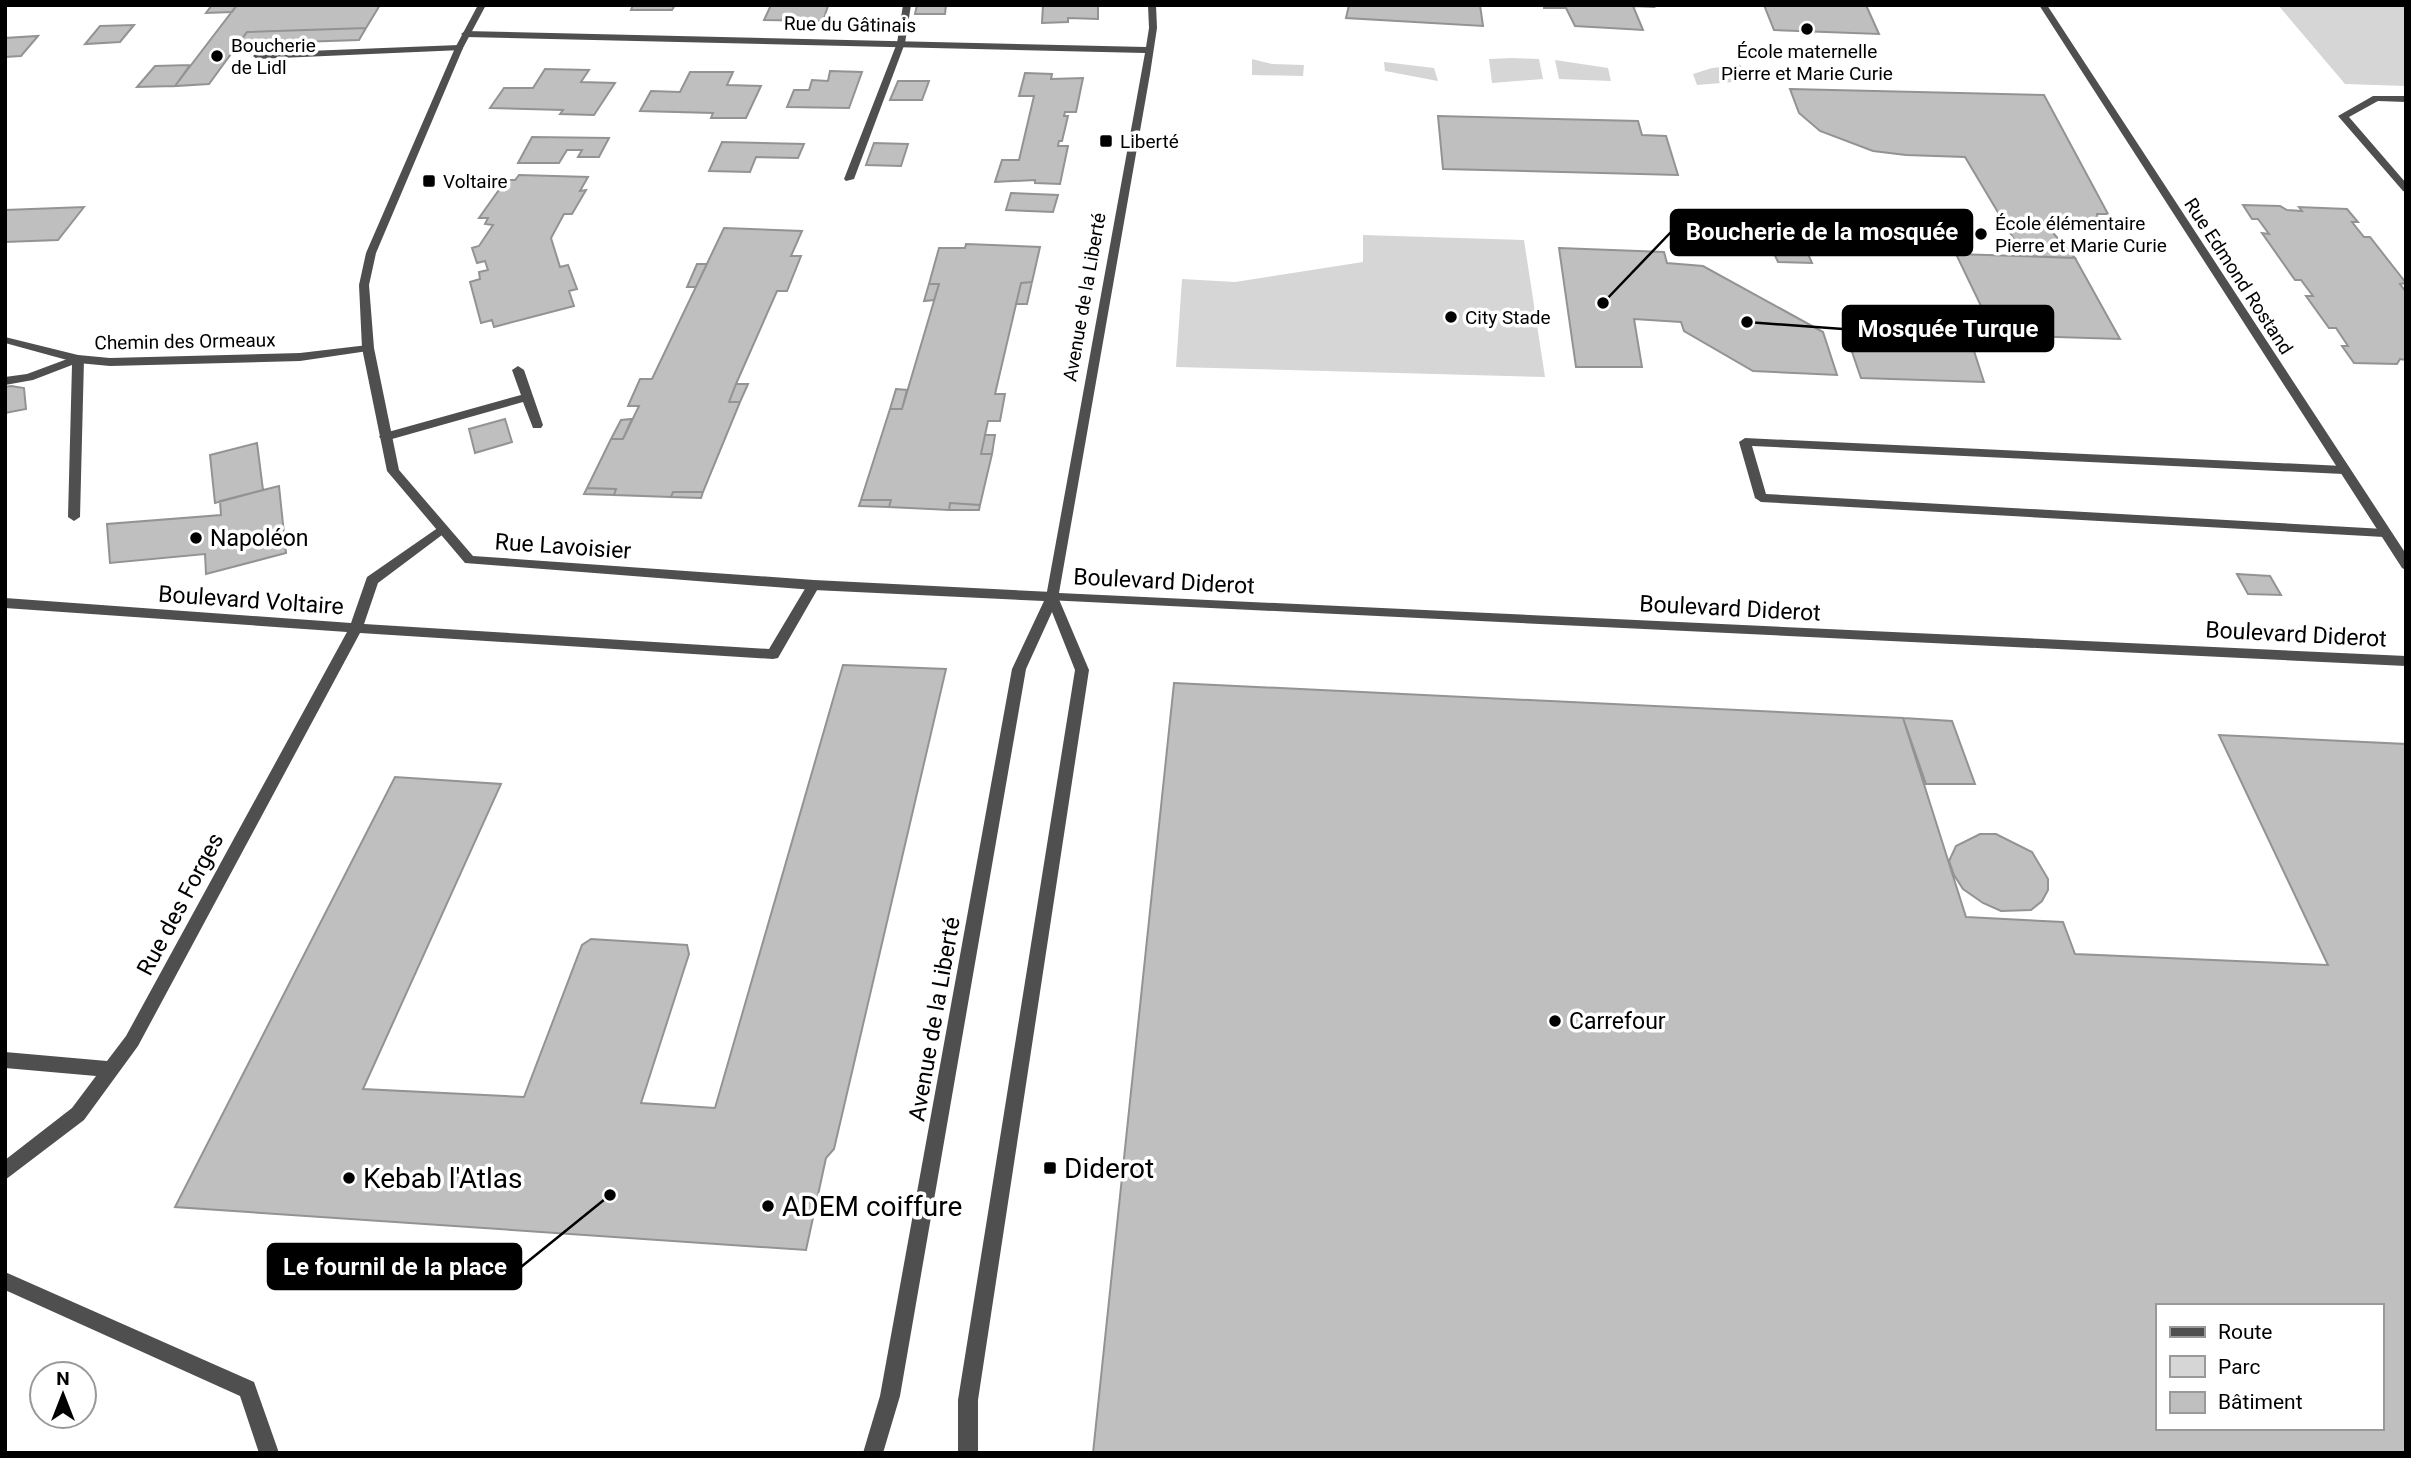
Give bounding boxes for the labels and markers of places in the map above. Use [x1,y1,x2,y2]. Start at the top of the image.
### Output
marker: École maternelle Pierre et Marie Curie [1799,21,1815,37]
place label: Boucherie de Lidl [231,34,316,79]
place label: École maternelle Pierre et Marie Curie [1721,40,1893,85]
marker: Boucherie de Lidl [209,48,225,64]
place label: Liberté [1120,130,1179,153]
marker: Liberté [1098,133,1114,149]
place label: Voltaire [443,170,508,193]
marker: Voltaire [421,173,437,189]
callout: Boucherie de la mosquée [1671,210,1972,255]
place label: École élémentaire Pierre et Marie Curie [1995,212,2167,257]
marker: École élémentaire Pierre et Marie Curie [1973,226,1989,242]
place label: City Stade [1465,306,1551,329]
callout: Mosquée Turque [1843,306,2053,351]
marker: City Stade [1443,309,1459,325]
place label: Napoléon [210,525,309,552]
marker: Napoléon [188,530,204,546]
place label: Carrefour [1569,1008,1666,1035]
marker: Carrefour [1547,1013,1563,1029]
place label: Diderot [1064,1152,1154,1185]
marker: Diderot [1042,1160,1058,1176]
place label: Kebab l'Atlas [363,1162,522,1195]
marker: Kebab l'Atlas [341,1170,357,1186]
place label: ADEM coiffure [782,1190,962,1223]
marker: ADEM coiffure [760,1198,776,1214]
callout: Le fournil de la place [268,1244,521,1289]

